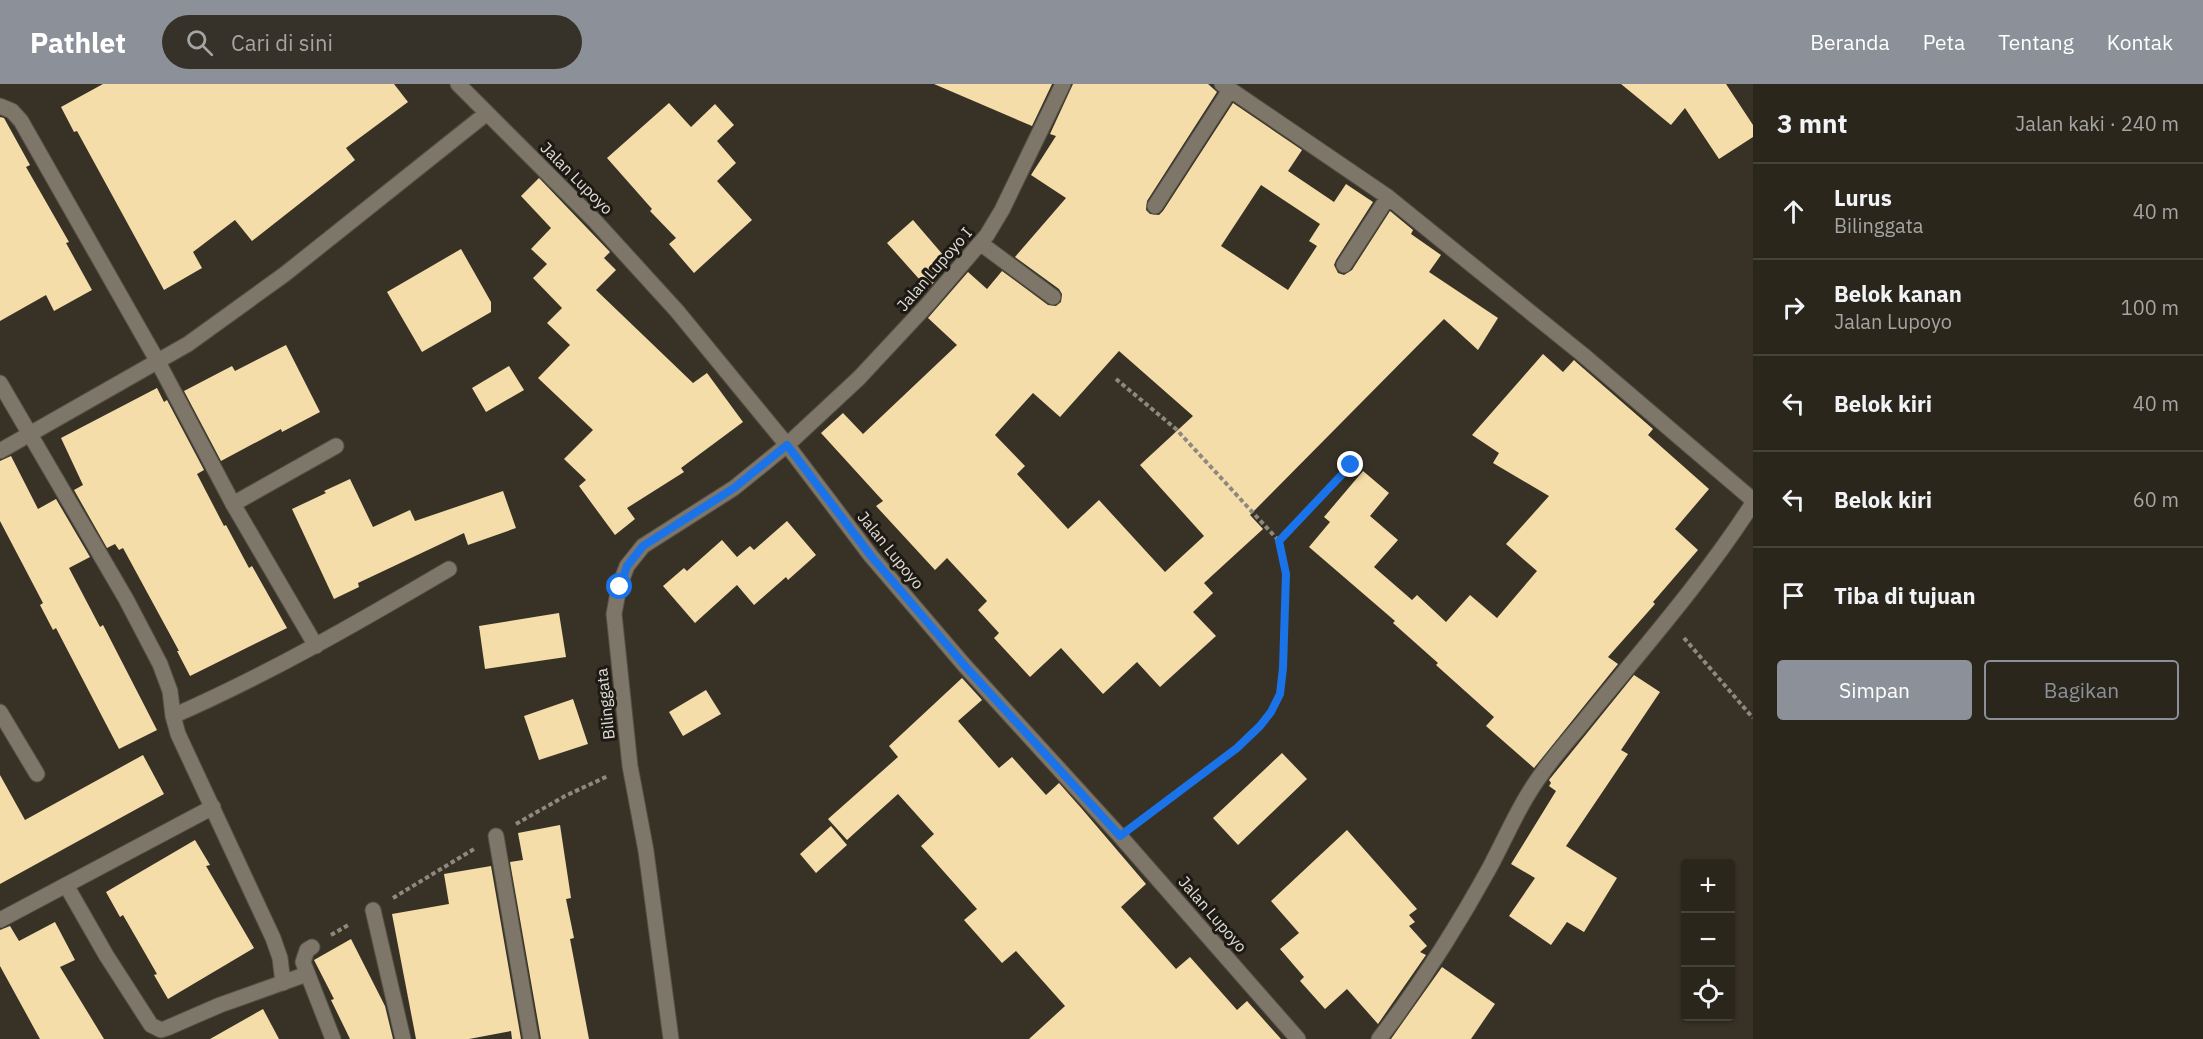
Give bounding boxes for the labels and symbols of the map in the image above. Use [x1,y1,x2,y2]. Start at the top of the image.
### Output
street label: Jalan Lupoyo [537,138,617,218]
street label: Jalan Lupoyo I [892,223,976,315]
route end [1337,451,1363,477]
street label: Jalan Lupoyo [854,507,929,593]
route start [606,573,632,599]
street label: Bilinggata [591,667,619,741]
street label: Jalan Lupoyo [1174,872,1252,956]

